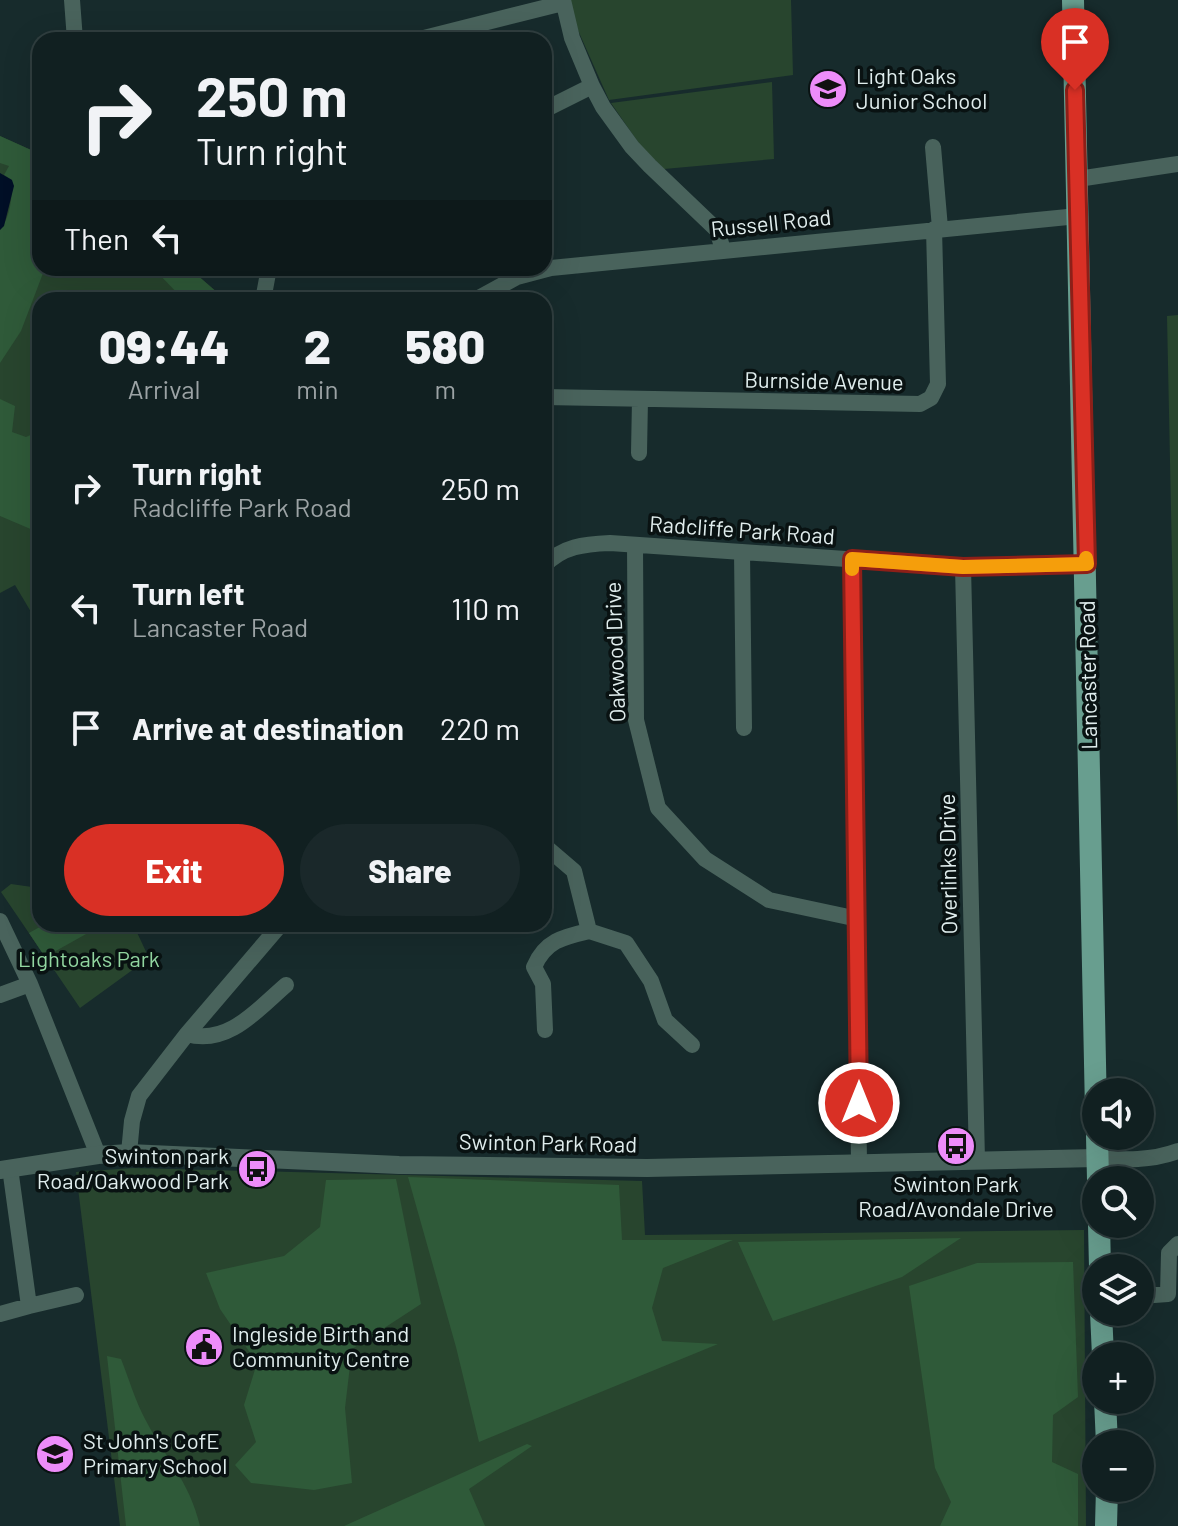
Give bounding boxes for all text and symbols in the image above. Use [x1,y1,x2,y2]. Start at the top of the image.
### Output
pin [1041,8,1109,90]
icon: arrive [1053,20,1097,64]
text: 250 m [196,61,347,128]
place label: Light Oaks Junior School [856,62,987,113]
icon: right [64,64,168,168]
school or university icon: Light Oaks Junior School [807,68,849,110]
text: Turn right [196,129,348,172]
street label: Russell Road [709,203,832,241]
icon: left [145,216,189,260]
text: Then [64,220,129,256]
text: 09:44 [99,316,230,374]
text: 2 [304,316,331,374]
text: 580 [405,316,485,374]
street label: Burnside Avenue [744,366,904,394]
text: Arrival [128,373,201,404]
text: min [296,373,338,404]
text: m [434,373,456,404]
text: Turn right [132,455,262,491]
icon: right [64,466,108,510]
text: 250 m [441,470,520,506]
text: Radcliffe Park Road [132,491,352,522]
street label: Radcliffe Park Road [648,510,836,548]
text: Turn left [132,575,245,611]
street label: Oakwood Drive [599,581,629,723]
icon: left [64,586,108,630]
text: 110 m [451,590,520,626]
street label: Lancaster Road [1073,600,1101,750]
text: Lancaster Road [132,611,308,642]
icon: arrive [64,706,108,750]
text: Arrive at destination [132,710,404,746]
text: 220 m [440,710,520,746]
street label: Overlinks Drive [933,793,961,935]
button: Exit [64,824,284,916]
button: Share [300,824,520,916]
park label: Lightoaks Park [18,945,160,971]
position arrow [817,1061,901,1145]
map controls [1082,1078,1154,1502]
button: sound [1082,1078,1154,1150]
bus stop icon: Swinton Park Road/Avondale Drive [935,1125,977,1167]
street label: Swinton Park Road [459,1127,637,1157]
place label: Swinton park Road/Oakwood Park [37,1142,229,1193]
bus stop icon: Swinton park Road/Oakwood Park [236,1148,278,1190]
button: search [1082,1166,1154,1238]
place label: Swinton Park Road/Avondale Drive [858,1170,1054,1221]
button: layers [1082,1254,1154,1326]
place label: Ingleside Birth and Community Centre [232,1320,410,1371]
public building icon: Ingleside Birth and Community Centre [183,1326,225,1368]
button: + [1082,1342,1154,1414]
place label: St John's CofE Primary School [83,1427,227,1478]
button: − [1082,1430,1154,1502]
school or university icon: St John's CofE Primary School [34,1433,76,1475]

